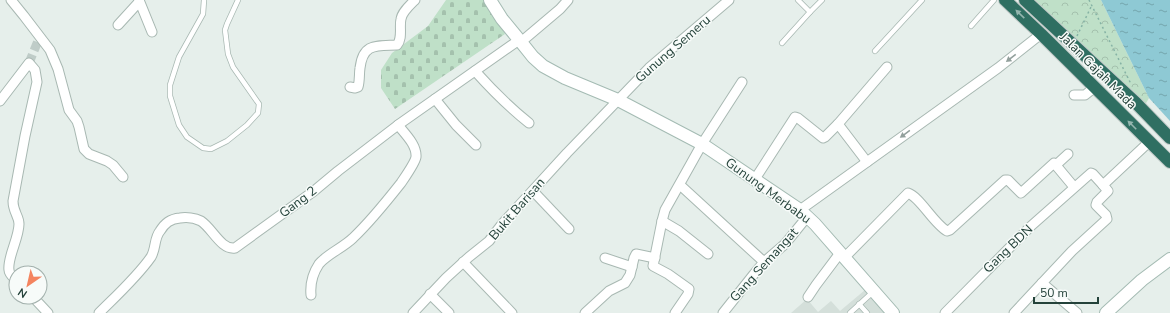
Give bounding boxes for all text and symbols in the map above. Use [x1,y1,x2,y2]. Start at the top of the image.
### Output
one-way arrow [1015,9,1025,19]
street label: Gunung Semeru [631,11,715,87]
street label: Jalan Gajah Mada [1055,28,1140,113]
one-way arrow [1005,54,1016,62]
one-way arrow [1127,120,1137,130]
one-way arrow [900,130,911,138]
street label: Gunung Merbabu [722,154,814,228]
street label: Bukit Barisan [485,174,549,244]
street label: Gang 2 [276,182,320,222]
street label: Gang BDN [979,221,1037,277]
street label: Gang Semangat [726,224,802,306]
north arrow [8,265,48,305]
scale bar [1034,279,1098,305]
text: N [15,284,30,301]
text: 50 m [1040,285,1068,301]

